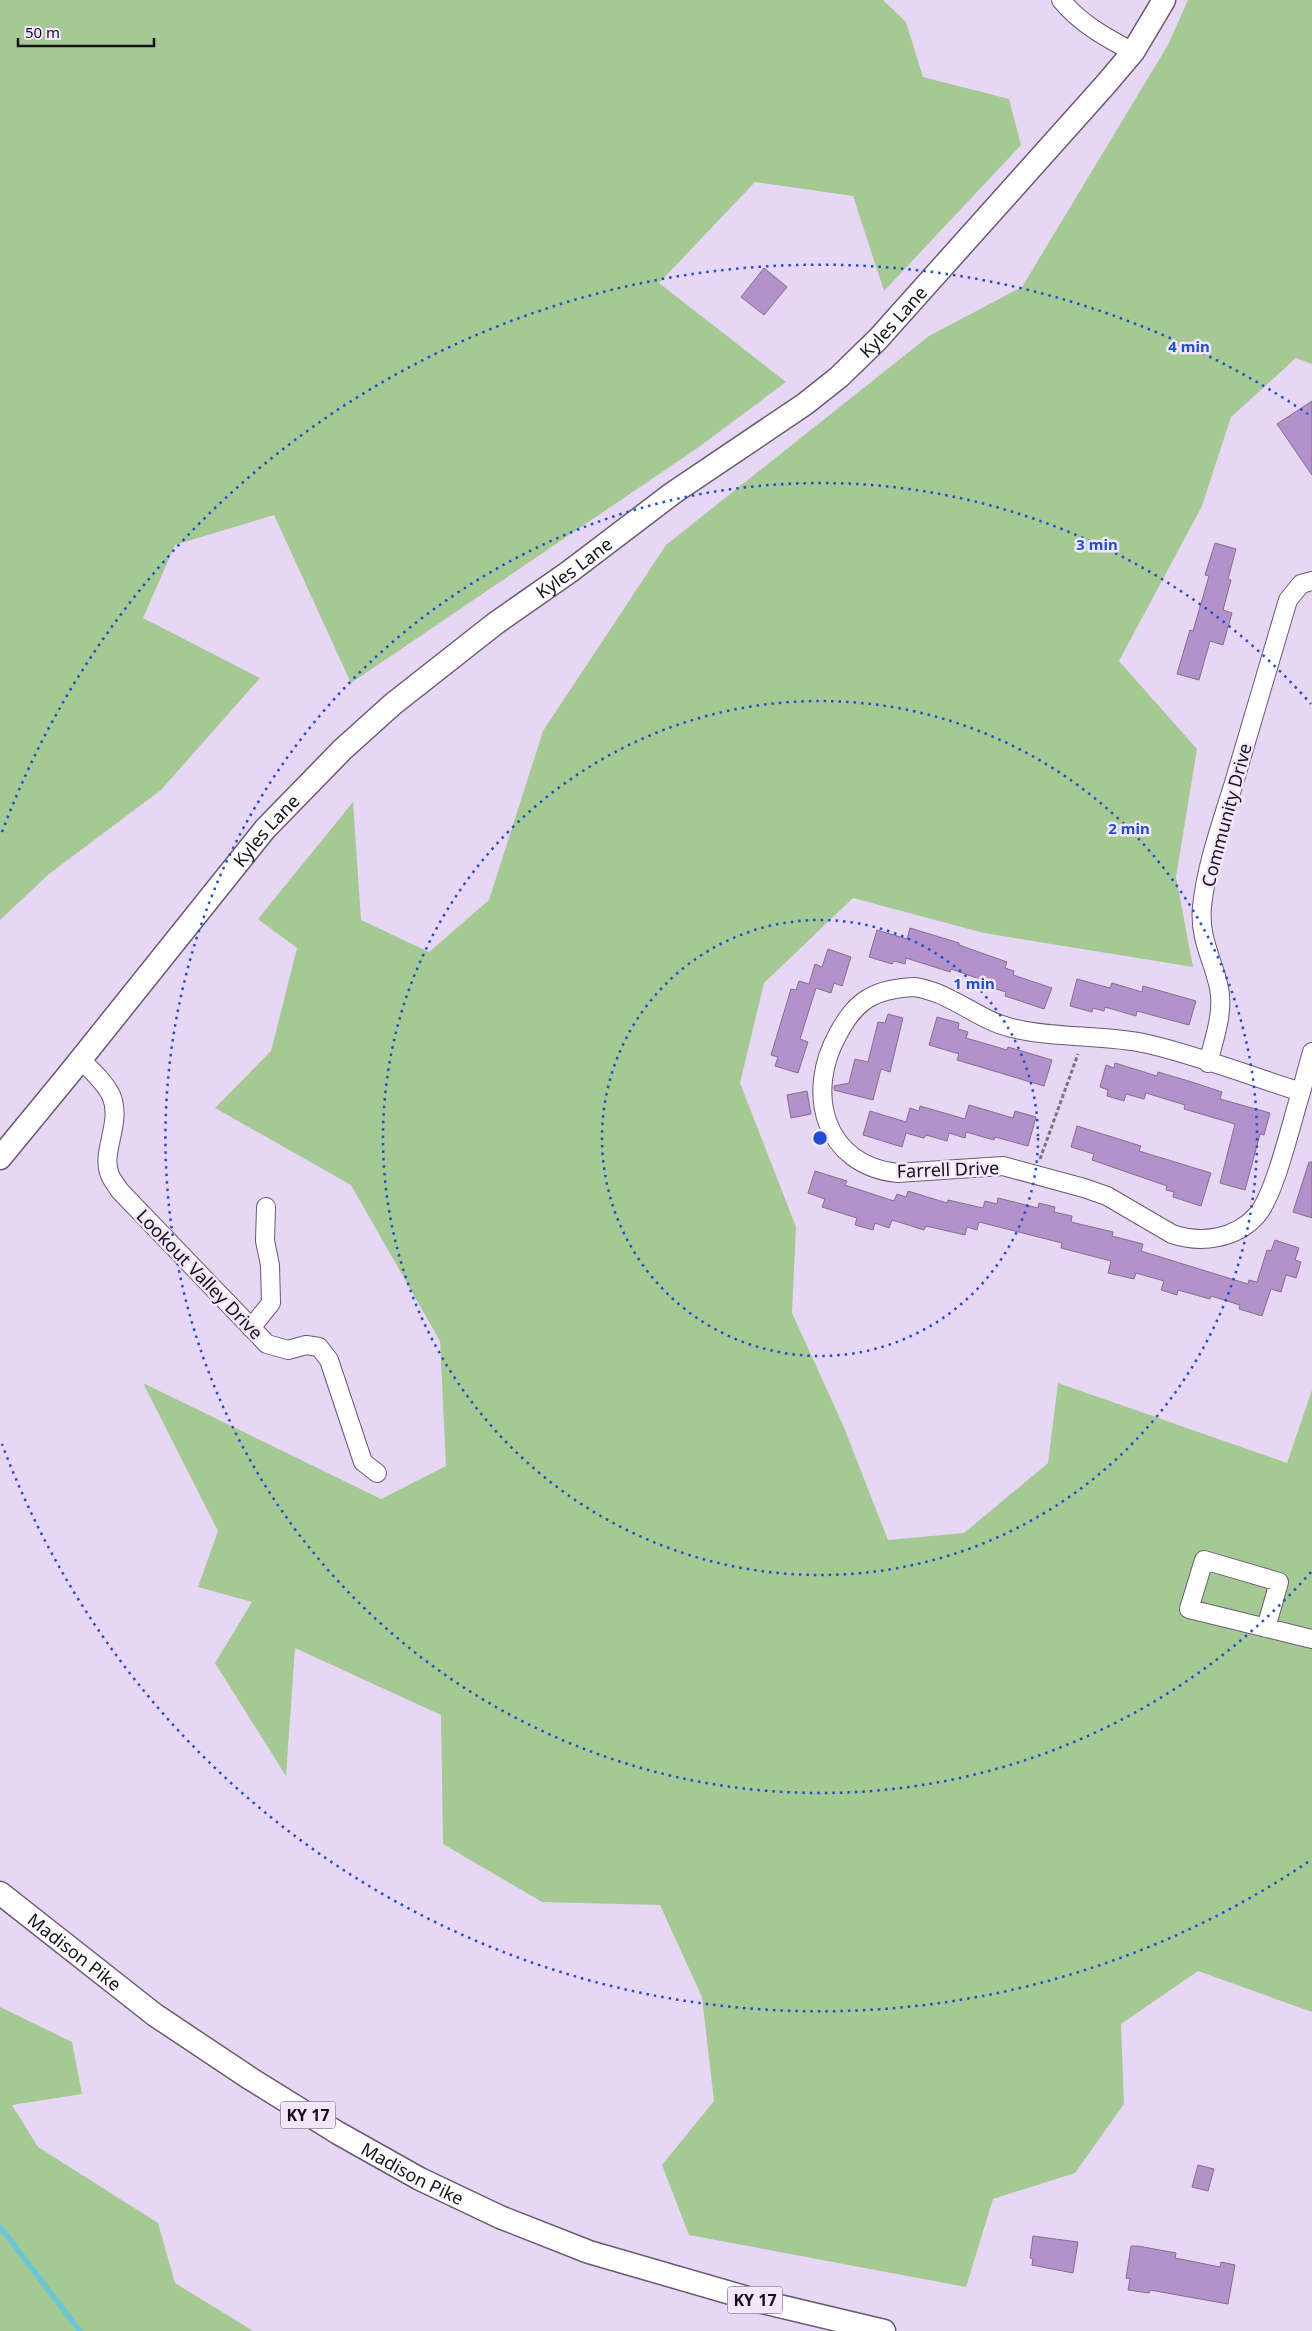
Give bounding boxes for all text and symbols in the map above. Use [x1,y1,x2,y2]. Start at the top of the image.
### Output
scale bar [18,15,154,47]
text: 50 m [25,22,60,42]
street label: Kyles Lane [854,281,932,363]
text: 4 min [1168,336,1210,356]
street label: Kyles Lane [531,532,617,604]
text: 3 min [1076,534,1118,554]
street label: Community Drive [1195,741,1257,889]
street label: Kyles Lane [227,789,304,872]
text: 2 min [1108,818,1150,838]
text: 1 min [953,973,995,993]
centre of rings [811,1129,829,1147]
street label: Farrell Drive [896,1155,1000,1183]
street label: Lookout Valley Drive [132,1204,268,1344]
street label: Madison Pike [23,1907,126,1996]
road number: KY 17 [280,2102,336,2128]
street label: Madison Pike [357,2137,468,2210]
road number: KY 17 [728,2286,782,2314]

